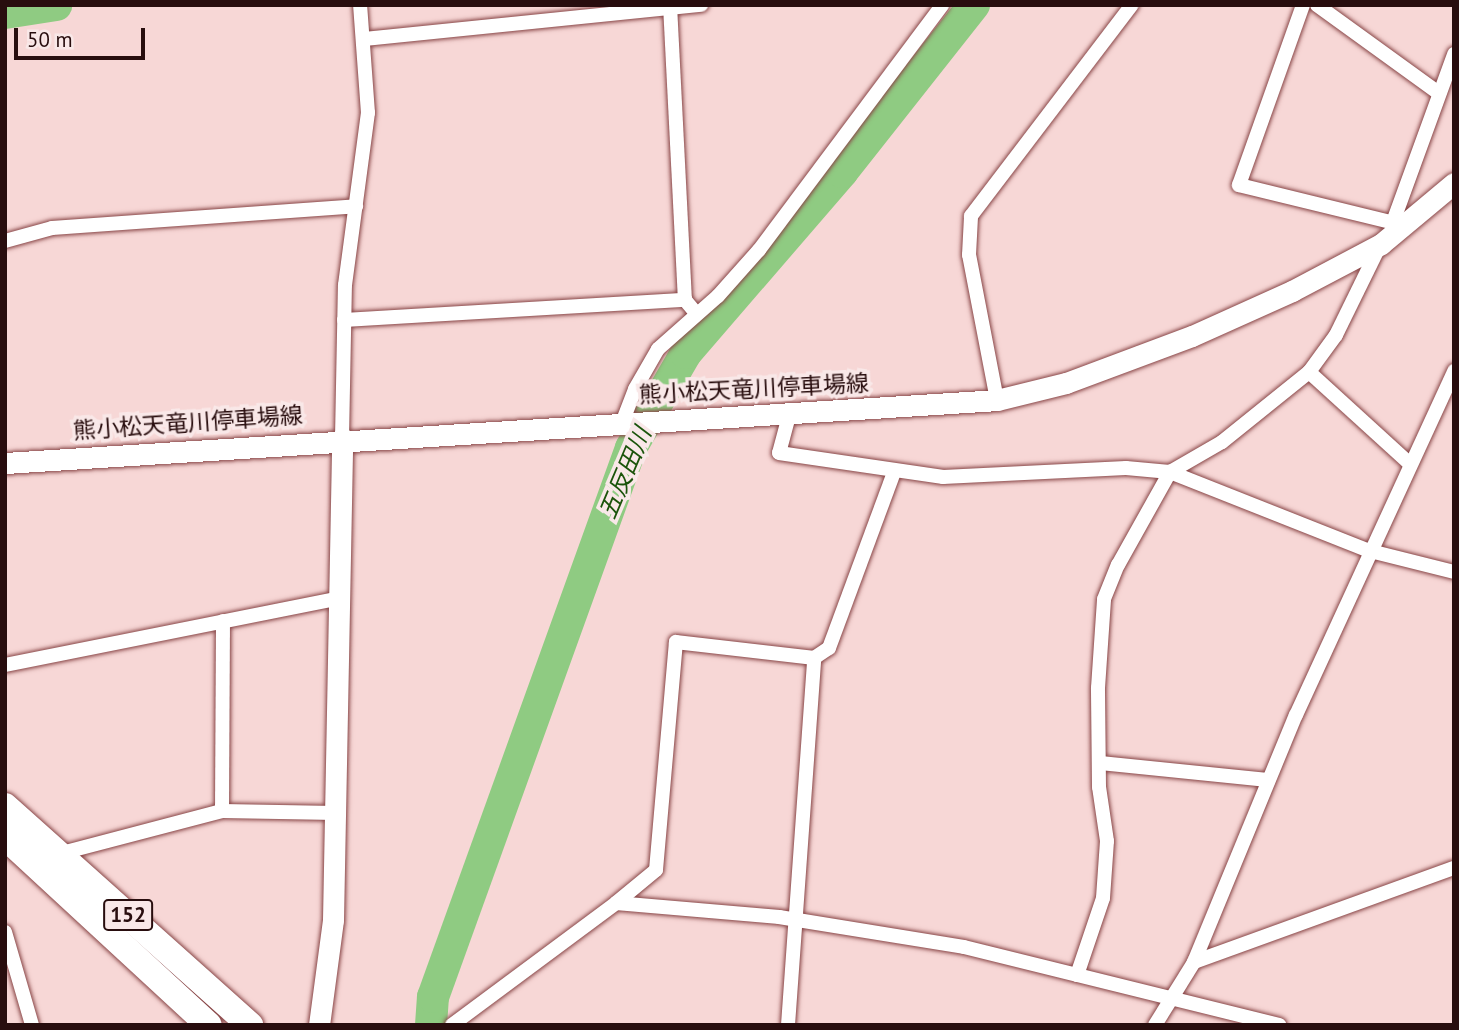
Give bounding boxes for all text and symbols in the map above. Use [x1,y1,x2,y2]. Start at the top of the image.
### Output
scale bar [18,14,149,58]
text: 50 m [27,26,73,53]
street label: 熊小松天竜川停車場線 [638,369,870,409]
street label: 熊小松天竜川停車場線 [72,401,304,445]
water label: 五反田川 [593,423,657,523]
road number: 152 [102,898,154,932]

